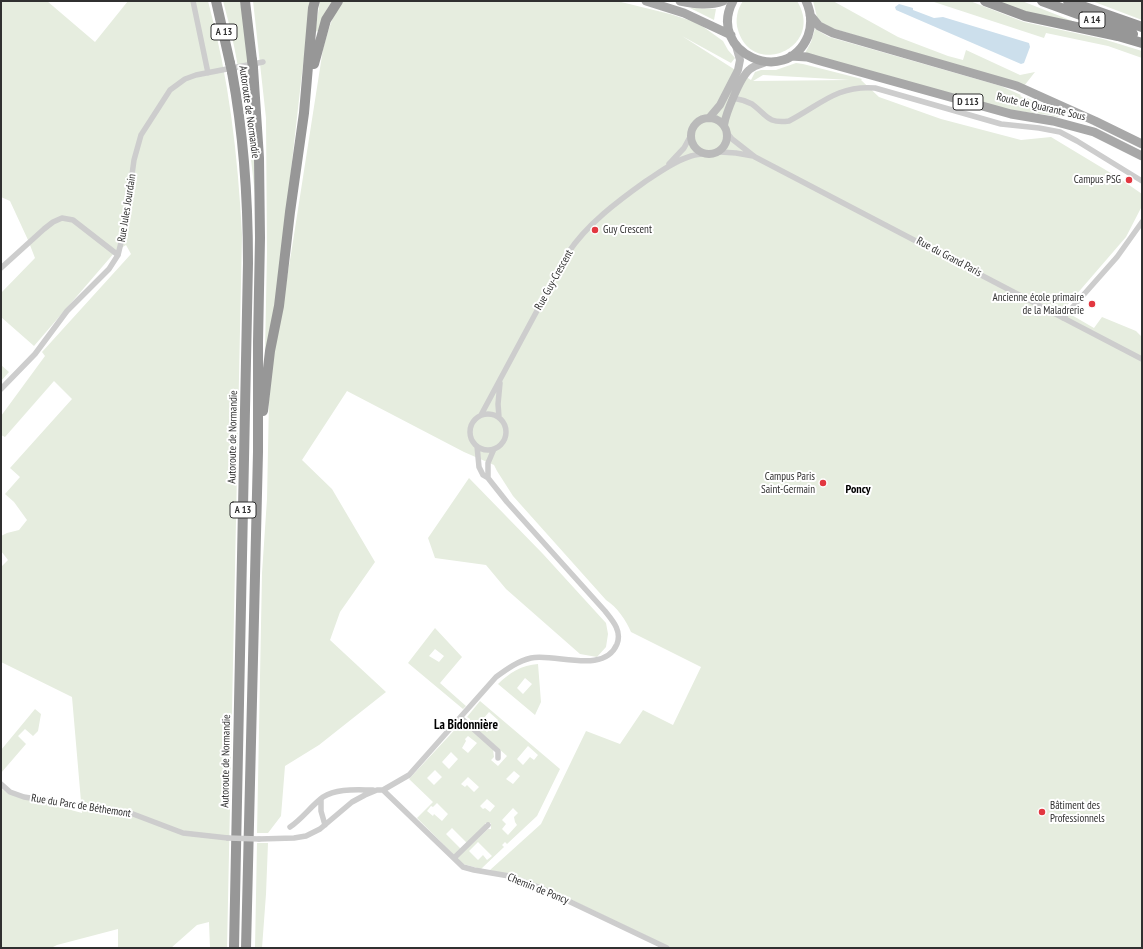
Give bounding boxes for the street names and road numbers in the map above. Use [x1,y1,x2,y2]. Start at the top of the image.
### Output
road number: A 14 [1079,12,1105,28]
road number: A 13 [211,24,237,40]
street label: Autoroute de Normandie [236,65,262,159]
street label: Route de Quarante Sous [995,90,1087,124]
road number: D 113 [953,94,983,110]
street label: Rue Jules Jourdain [115,173,139,243]
street label: Rue du Grand Paris [914,234,984,280]
street label: Rue Guy-Crescent [532,248,576,312]
street label: Autoroute de Normandie [226,390,240,484]
road number: A 13 [230,502,256,518]
street label: Autoroute de Normandie [219,714,233,808]
street label: Rue du Parc de Béthemont [30,792,132,820]
street label: Chemin de Poncy [505,871,571,907]

